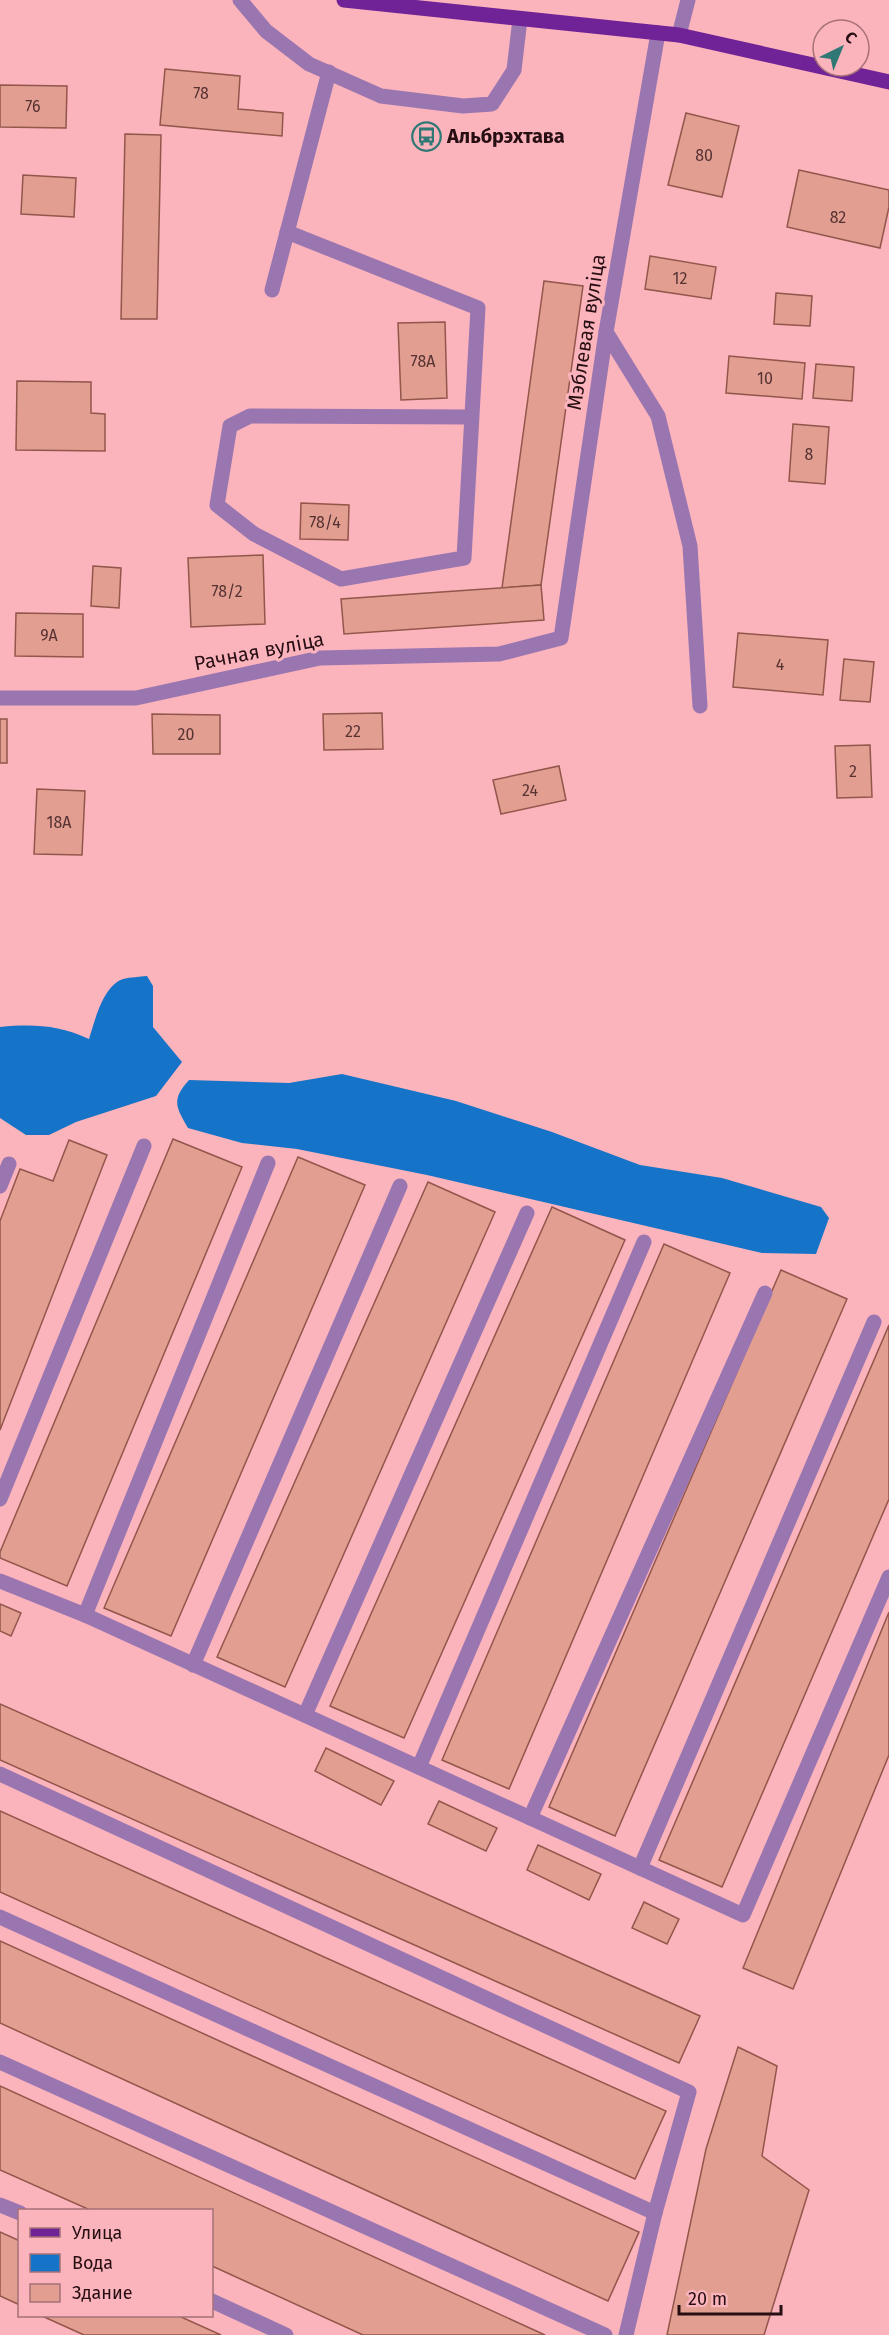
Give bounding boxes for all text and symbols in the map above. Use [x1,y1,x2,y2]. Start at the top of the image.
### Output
north arrow [811,18,871,78]
text: С [841,27,861,48]
house number: 78 [193,84,209,103]
house number: 76 [25,97,41,116]
bus stop icon: Альбрэхтава [410,120,442,152]
place label: Альбрэхтава [446,124,565,148]
house number: 80 [695,146,713,165]
house number: 82 [830,208,846,227]
street label: Мэблевая вуліца [562,252,610,412]
house number: 12 [673,269,687,288]
house number: 78А [411,352,436,371]
house number: 10 [757,369,773,388]
house number: 8 [805,445,814,464]
house number: 78/4 [309,513,341,532]
house number: 78/2 [211,582,243,601]
house number: 9А [40,626,59,645]
street label: Рачная вуліца [192,627,326,675]
house number: 4 [776,655,785,674]
house number: 22 [345,722,361,741]
house number: 20 [178,725,194,744]
house number: 2 [849,762,857,781]
house number: 24 [522,781,538,800]
house number: 18А [47,813,72,832]
legend [18,2209,213,2317]
text: Улица [72,2222,122,2244]
text: Вода [72,2252,113,2274]
scale bar [679,2278,781,2316]
text: Здание [72,2282,133,2304]
text: 20 m [688,2288,727,2310]

